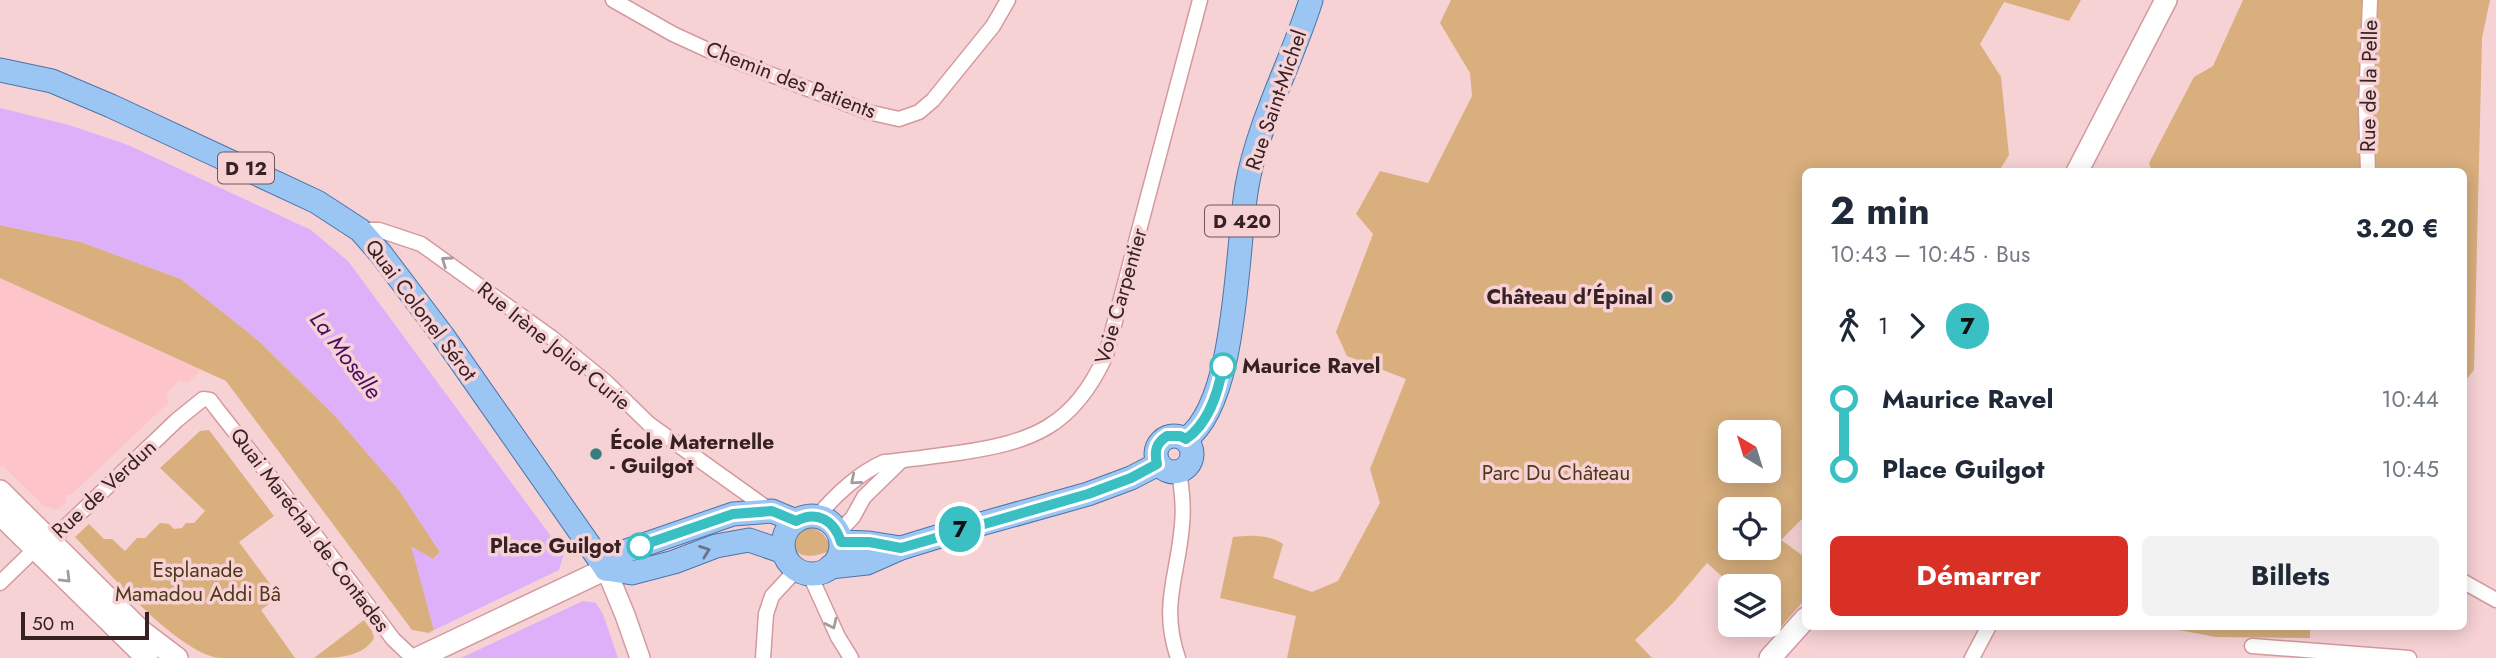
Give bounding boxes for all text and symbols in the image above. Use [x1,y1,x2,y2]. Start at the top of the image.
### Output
street label: Rue de la Pelle [2353,19,2385,152]
street label: Rue Saint-Michel [1238,26,1314,174]
street label: Chemin des Patients [702,34,880,126]
road number: D 12 [218,152,274,184]
text: 2 min [1830,183,1930,238]
road number: D 420 [1205,206,1279,236]
text: 3.20 € [2356,209,2439,247]
street label: Voie Carpentier [1087,224,1155,368]
street label: Quai Colonel Sérot [358,233,484,387]
text: 10:43 – 10:45 · Bus [1830,237,2030,271]
one-way arrow [441,257,454,269]
street label: Rue Irène Joliot Curie [471,275,637,417]
place label: Château d'Épinal [1487,282,1653,312]
marker: Château d'Épinal [1659,289,1675,305]
water label: La Moselle [302,304,391,406]
icon: walk [1830,307,1868,345]
icon: forward [1898,307,1936,345]
text: 7 [1960,308,1975,343]
text: 1 [1878,309,1888,343]
place label: Maurice Ravel [1242,351,1381,381]
marker: Maurice Ravel [1210,353,1236,379]
text: Maurice Ravel [1882,380,2053,418]
text: 10:44 [2381,382,2439,416]
north arrow [1718,420,1782,483]
map controls [1718,420,1781,637]
street label: Quai Maréchal de Contades [223,422,397,638]
place label: École Maternelle - Guilgot [610,427,774,481]
street label: Rue de Verdun [45,433,163,545]
marker: École Maternelle - Guilgot [588,446,604,462]
text: Place Guilgot [1882,450,2045,488]
text: 10:45 [2382,452,2439,486]
park label: Parc Du Château [1482,458,1630,488]
one-way arrow [851,472,863,485]
button: locate [1718,497,1781,560]
line badge: 7 [937,506,983,552]
text: 7 [953,511,967,546]
place label: Place Guilgot [490,531,621,561]
marker: Place Guilgot [627,533,653,559]
button: Démarrer [1830,536,2128,616]
button: Billets [2142,536,2439,616]
one-way arrow [698,545,710,559]
park label: Esplanade Mamadou Addi Bâ [115,555,281,609]
one-way arrow [58,570,71,583]
button: layers [1718,574,1781,637]
scale bar [21,609,149,641]
text: 50 m [32,610,75,637]
one-way arrow [824,616,838,629]

